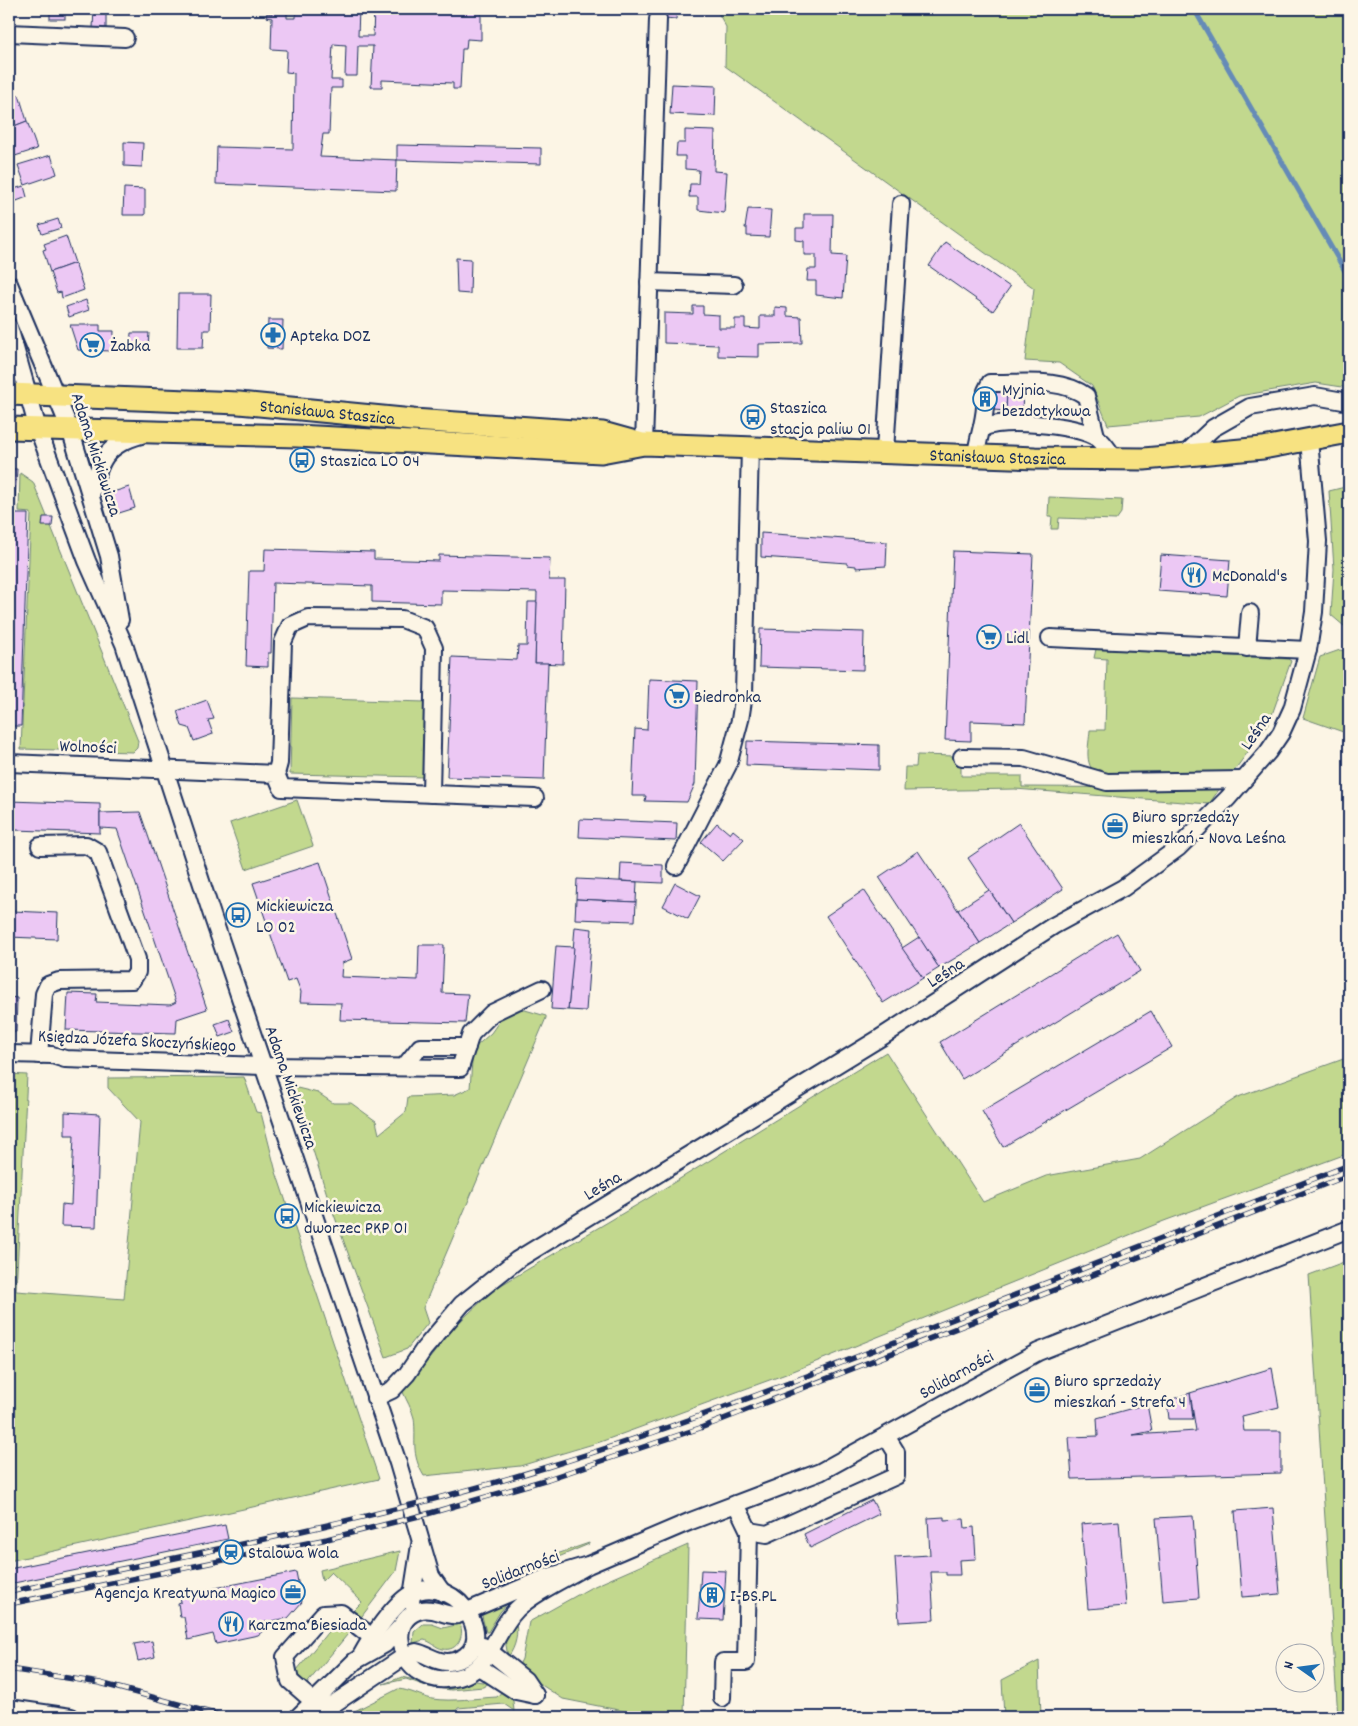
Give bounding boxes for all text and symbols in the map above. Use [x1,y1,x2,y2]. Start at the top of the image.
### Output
pharmacy icon: Apteka DOZ [260,322,286,348]
place label: Apteka DOZ [290,325,370,350]
supermarket icon: Żabka [79,332,105,358]
place label: Żabka [110,335,151,360]
place label: Myjnia bezdotykowa [1002,379,1091,425]
building icon: Myjnia bezdotykowa [972,386,998,412]
street label: Adama Mickiewicza [63,390,127,520]
street label: Stanisława Staszica [258,395,397,433]
place label: Staszica stacja paliw 01 [770,397,871,443]
bus stop icon: Staszica stacja paliw 01 [740,404,766,430]
street label: Stanisława Staszica [929,444,1066,473]
bus stop icon: Staszica LO 04 [289,447,315,473]
place label: Staszica LO 04 [320,450,420,475]
restaurant icon: McDonald's [1181,562,1207,588]
place label: McDonald's [1212,565,1288,590]
supermarket icon: Lidl [976,624,1002,650]
place label: Lidl [1006,627,1030,652]
supermarket icon: Biedronka [664,683,690,709]
place label: Biedronka [694,686,762,711]
street label: Leśna [1236,708,1279,756]
street label: Wolności [59,735,117,762]
place label: Biuro sprzedaży mieszkań - Nova Leśna [1132,806,1286,852]
office icon: Biuro sprzedaży mieszkań - Nova Leśna [1102,813,1128,839]
place label: Mickiewicza LO 02 [256,895,334,941]
bus stop icon: Mickiewicza LO 02 [225,902,251,928]
street label: Leśna [923,952,970,995]
street label: Adama Mickiewicza [257,1023,323,1153]
street label: Księdza Józefa Skoczyńskiego [37,1025,237,1060]
street label: Leśna [580,1166,627,1208]
place label: Mickiewicza dworzec PKP 01 [304,1196,407,1242]
bus stop icon: Mickiewicza dworzec PKP 01 [274,1203,300,1229]
street label: Solidarności [915,1345,999,1407]
place label: Biuro sprzedaży mieszkań - Strefa 4 [1054,1370,1186,1416]
office icon: Biuro sprzedaży mieszkań - Strefa 4 [1024,1377,1050,1403]
station icon: Stalowa Wola [218,1539,244,1565]
place label: Stalowa Wola [248,1542,339,1567]
street label: Solidarności [478,1545,564,1598]
office icon: Agencja Kreatywna Magico [280,1579,306,1605]
place label: Agencja Kreatywna Magico [94,1582,276,1607]
building icon: I-BS.PL [699,1582,725,1608]
place label: I-BS.PL [730,1585,777,1610]
restaurant icon: Karczma Biesiada [218,1611,244,1637]
place label: Karczma Biesiada [248,1614,367,1639]
north arrow [1276,1644,1326,1694]
text: N [1279,1659,1300,1671]

